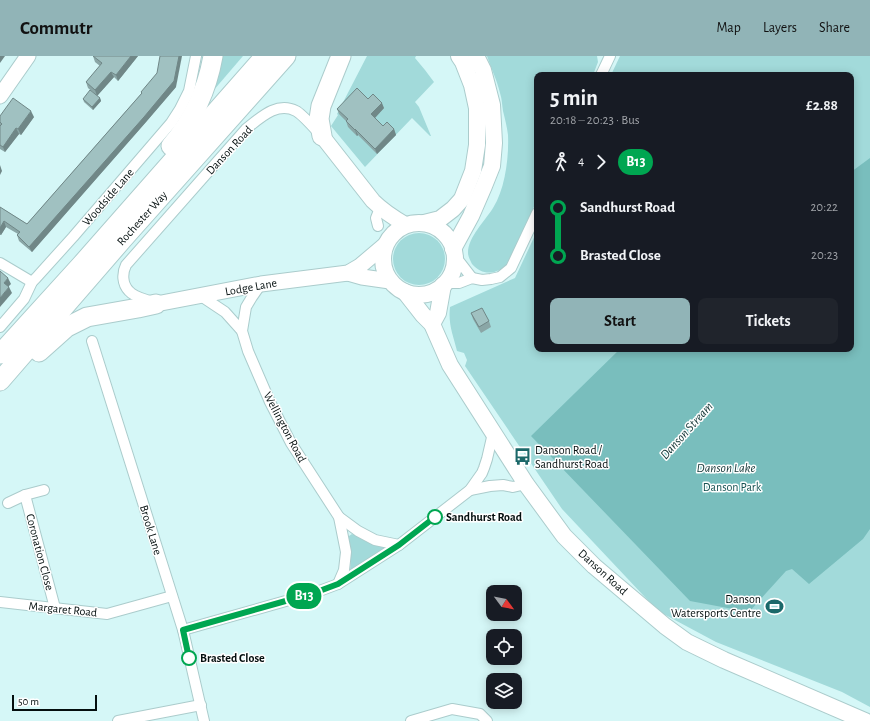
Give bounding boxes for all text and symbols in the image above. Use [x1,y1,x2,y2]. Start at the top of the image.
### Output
text: Commutr [20,19,92,38]
text: Map [716,21,741,35]
text: Layers [763,21,797,35]
text: Share [819,21,850,35]
text: 5 min [550,87,598,109]
text: £2.88 [806,98,838,113]
text: 20:18 – 20:23 · Bus [550,114,640,127]
street label: Danson Road [204,123,254,177]
icon: walk [550,151,572,173]
icon: forward [590,151,612,173]
text: 4 [578,155,584,168]
text: B13 [626,155,645,169]
street label: Woodside Lane [80,166,136,228]
street label: Rochester Way [115,188,170,248]
text: Sandhurst Road [580,200,675,215]
text: 20:22 [810,201,838,214]
text: Brasted Close [580,248,661,263]
text: 20:23 [811,249,838,262]
street label: Lodge Lane [224,277,278,297]
button: Start [550,298,690,344]
button: Tickets [698,298,838,344]
street label: Wellington Road [261,390,309,464]
water label: Danson Stream [658,400,716,462]
place label: Danson Road / Sandhurst Road [535,444,609,470]
bus stop icon: Danson Road / Sandhurst Road [512,447,532,467]
water label: Danson Lake [697,462,756,475]
park label: Danson Park [703,481,762,493]
street label: Brook Lane [138,504,164,556]
marker: Sandhurst Road [427,509,443,525]
place label: Sandhurst Road [446,511,523,523]
street label: Coronation Close [24,512,56,592]
street label: Danson Road [576,547,630,597]
line badge: B13 [281,583,327,609]
north arrow [486,585,522,621]
map controls [486,585,522,709]
text: B13 [294,589,314,603]
place label: Danson Watersports Centre [671,593,761,619]
sports icon: Danson Watersports Centre [764,596,784,616]
street label: Margaret Road [28,599,98,619]
button: locate [486,629,522,665]
marker: Brasted Close [181,650,197,666]
place label: Brasted Close [200,652,265,664]
button: layers [486,673,522,709]
scale bar [12,693,97,712]
text: 50 m [18,696,39,707]

